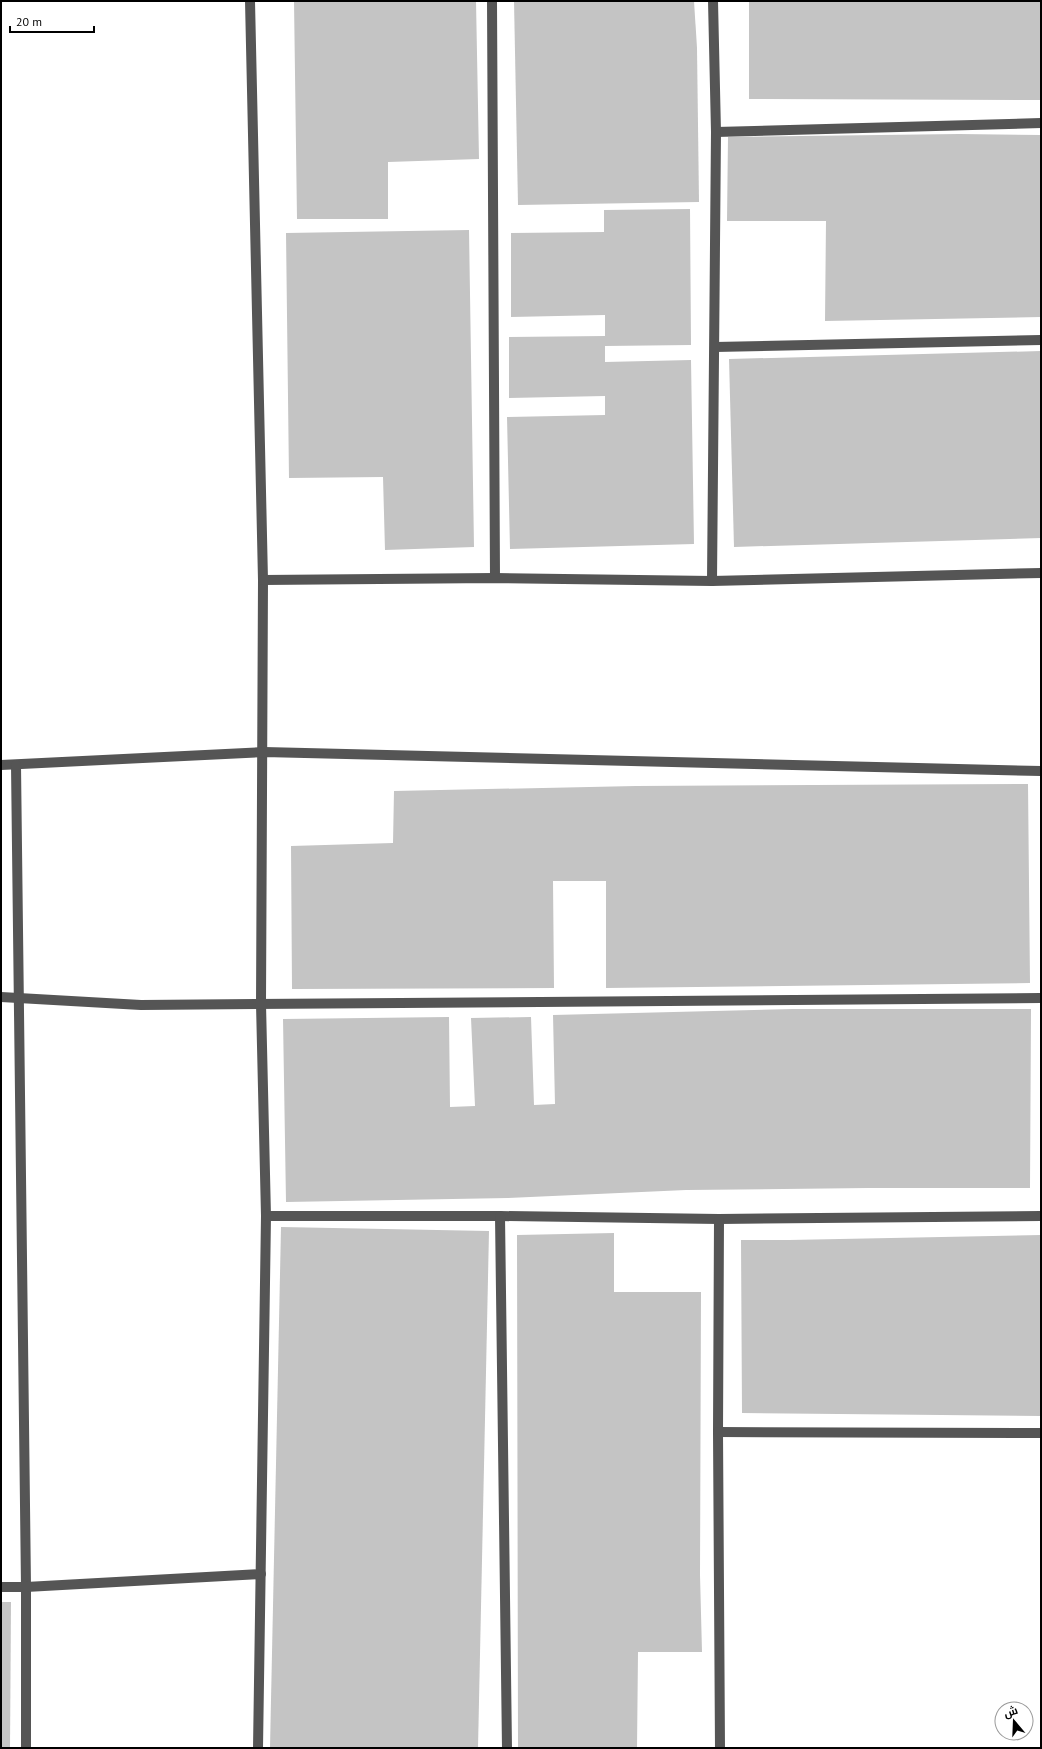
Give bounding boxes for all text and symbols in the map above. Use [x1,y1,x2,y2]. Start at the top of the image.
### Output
scale bar [10,8,94,34]
text: 20 m [16,14,42,29]
north arrow [994,1701,1034,1741]
text: ش [1002,1703,1020,1720]

